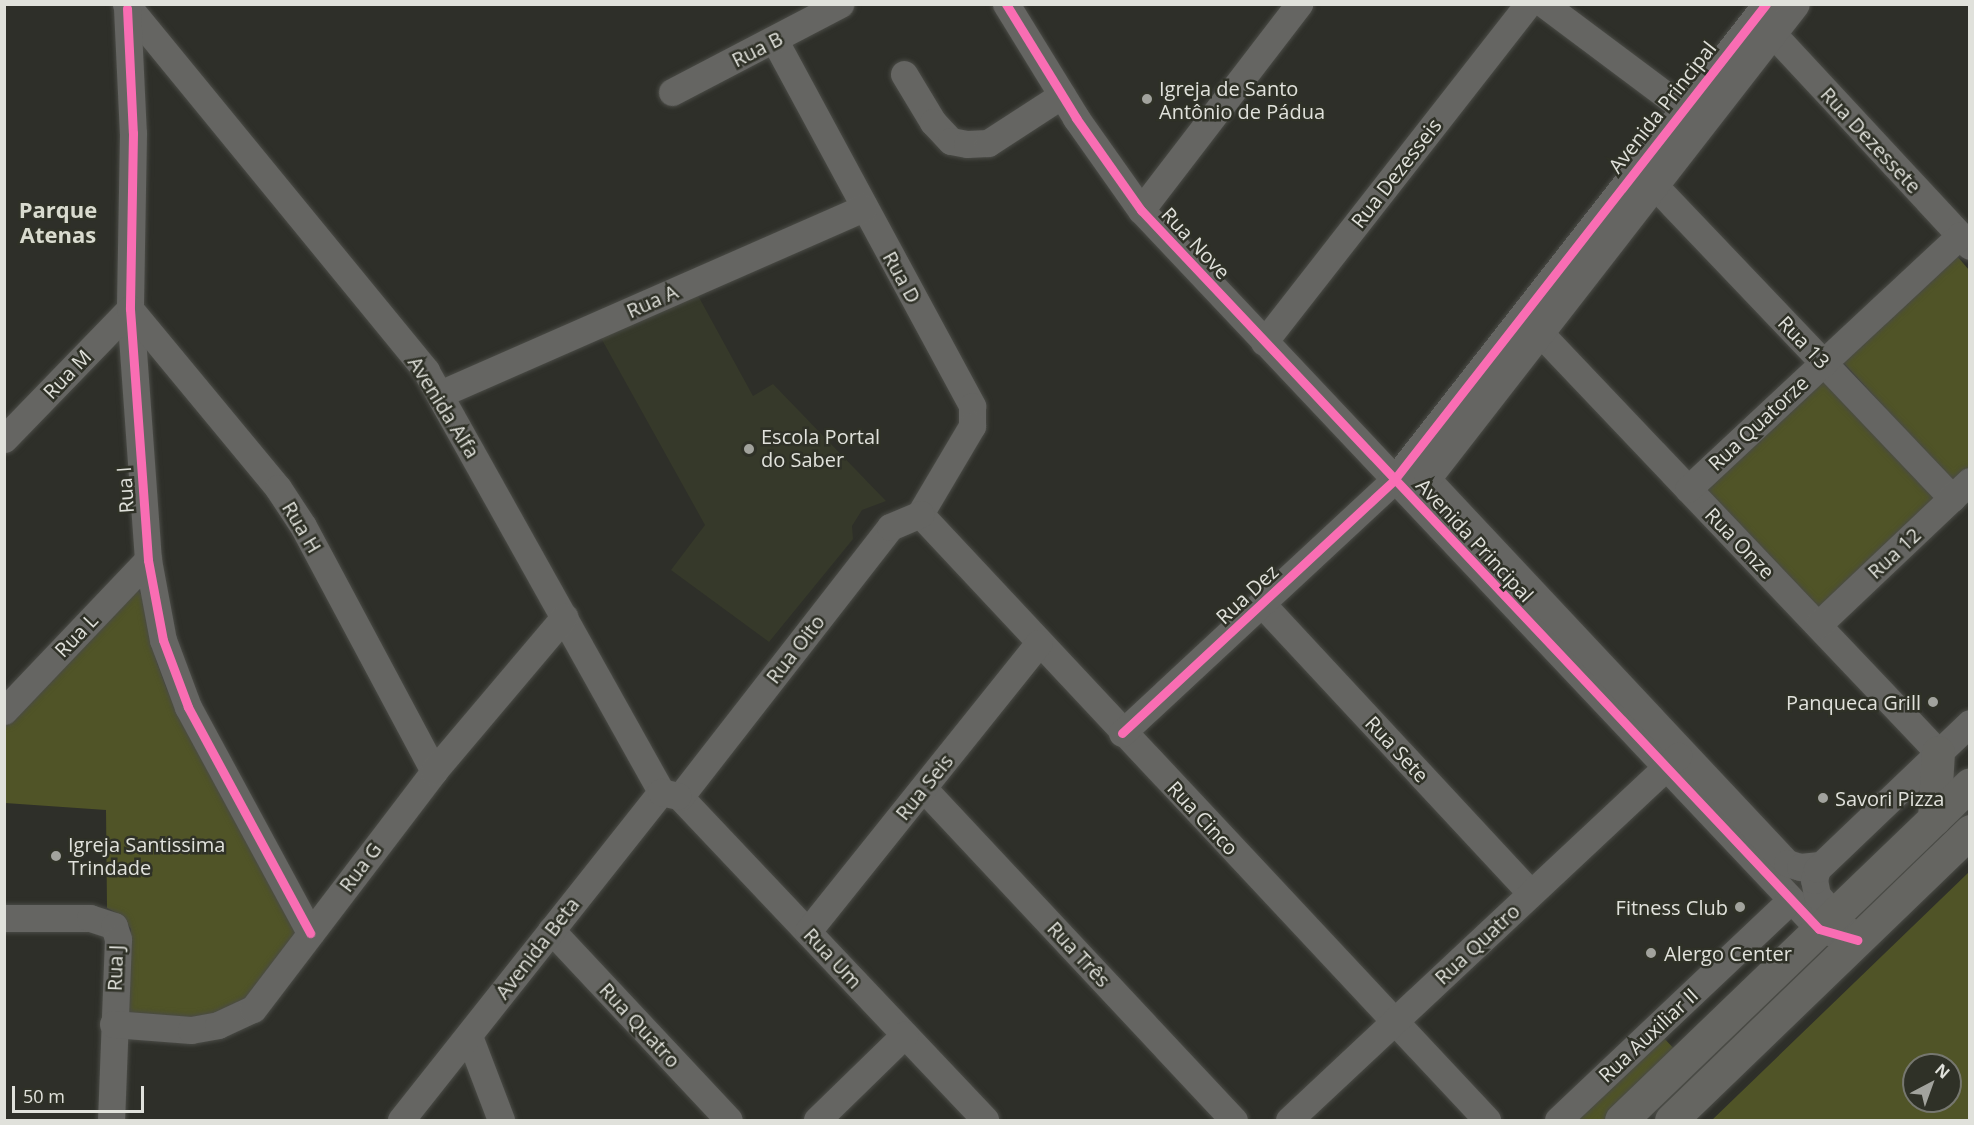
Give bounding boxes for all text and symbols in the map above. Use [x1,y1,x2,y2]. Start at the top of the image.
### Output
street label: Rua B [728,26,786,72]
street label: Avenida Principal [1603,36,1721,178]
place label: Igreja de Santo Antônio de Pádua [1159,76,1325,123]
street label: Rua Dezessete [1816,82,1926,198]
marker: Igreja de Santo Antônio de Pádua [1140,92,1154,106]
street label: Rua Dezesseis [1346,114,1446,232]
district label: Parque Atenas [19,196,97,248]
street label: Rua Nove [1157,202,1235,284]
street label: Rua D [878,247,926,307]
street label: Rua A [623,279,681,323]
street label: Rua 13 [1773,311,1835,373]
street label: Rua M [38,344,96,404]
street label: Avenida Alfa [403,352,485,462]
street label: Rua Quatorze [1703,371,1813,475]
place label: Escola Portal do Saber [761,425,880,472]
marker: Escola Portal do Saber [742,442,756,456]
street label: Rua I [111,466,139,514]
street label: Avenida Principal [1412,473,1538,607]
street label: Rua H [277,497,327,557]
street label: Rua Onze [1700,503,1780,583]
street label: Rua 12 [1862,522,1926,584]
street label: Rua Dez [1211,559,1283,629]
street label: Rua L [50,608,102,662]
street label: Rua Oito [761,610,829,688]
place label: Panqueca Grill [1786,690,1921,714]
marker: Panqueca Grill [1926,695,1940,709]
street label: Rua Sete [1360,711,1434,787]
street label: Rua Seis [890,749,958,825]
street label: Rua Cinco [1163,776,1243,860]
place label: Savori Pizza [1835,786,1944,810]
marker: Savori Pizza [1816,791,1830,805]
place label: Igreja Santissima Trindade [68,832,225,879]
street label: Rua G [334,838,386,896]
marker: Igreja Santissima Trindade [49,849,63,863]
street label: Avenida Beta [490,892,584,1004]
place label: Fitness Club [1616,895,1728,919]
street label: Rua Quatro [1430,899,1524,989]
marker: Fitness Club [1733,900,1747,914]
street label: Rua Três [1043,916,1115,992]
street label: Rua Um [799,923,867,993]
place label: Alergo Center [1664,941,1792,965]
street label: Rua J [102,944,128,992]
marker: Alergo Center [1642,944,1660,962]
street label: Rua Quatro [595,978,685,1072]
street label: Rua Auxiliar II [1593,983,1703,1087]
north arrow [1902,1053,1962,1113]
text: N [1930,1058,1955,1083]
scale bar [15,1074,147,1112]
text: 50 m [23,1084,65,1108]

